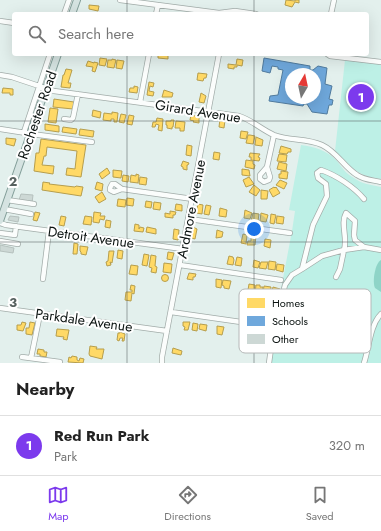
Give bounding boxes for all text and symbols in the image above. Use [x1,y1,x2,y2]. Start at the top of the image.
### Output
search box [12,12,369,56]
icon: search [26,23,48,45]
text: Search here [58,23,134,45]
street label: Rochester Road [13,68,61,162]
north arrow [285,68,321,104]
pin: 1 [348,82,374,112]
street label: Girard Avenue [154,94,242,128]
street label: Ardmore Avenue [172,158,210,260]
text: 2 [9,172,17,191]
your location [244,219,264,239]
street label: Detroit Avenue [46,221,136,253]
legend [239,289,371,353]
text: 3 [9,293,17,312]
text: Homes [272,295,305,311]
street label: Parkdale Avenue [34,303,134,337]
text: Schools [272,313,309,329]
text: Other [272,331,299,347]
text: Nearby [16,377,74,401]
text: Red Run Park [54,425,149,447]
text: 1 [26,436,32,455]
text: 320 m [329,436,365,455]
text: Park [54,447,77,466]
tab: Map [47,484,69,524]
tab: Directions [164,484,211,524]
tab: Saved [306,484,334,524]

